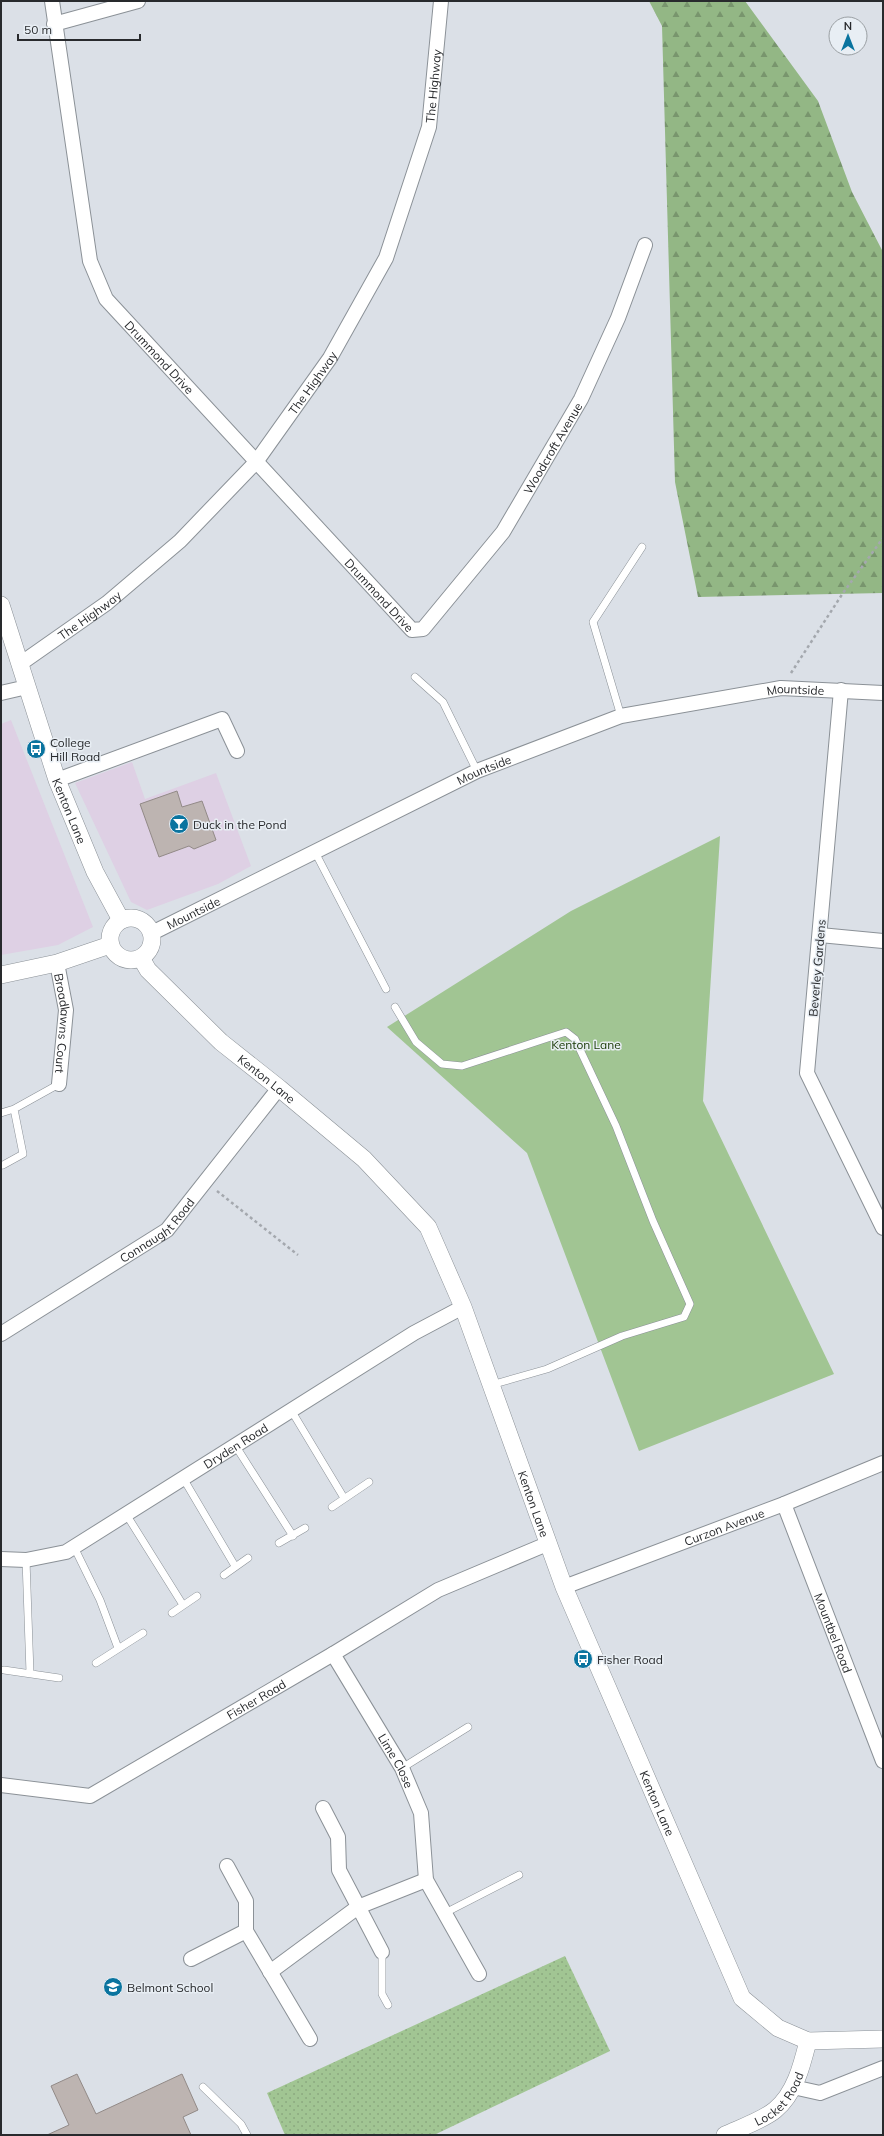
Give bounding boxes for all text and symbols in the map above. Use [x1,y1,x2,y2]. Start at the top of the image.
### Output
scale bar [18,16,140,42]
north arrow [828,16,868,56]
text: N [844,19,852,33]
text: 50 m [24,22,52,37]
street label: The Highway [422,48,444,124]
street label: Drummond Drive [122,317,197,397]
street label: The Highway [285,348,340,417]
street label: Woodcroft Avenue [520,399,585,496]
street label: Drummond Drive [342,555,417,635]
street label: The Highway [55,587,124,643]
street label: Mountside [765,680,825,698]
place label: College Hill Road [50,735,100,764]
bus stop icon: College Hill Road [25,738,47,760]
street label: Mountside [454,751,513,788]
street label: Kenton Lane [49,776,90,846]
bar icon: Duck in the Pond [168,813,190,835]
place label: Duck in the Pond [193,817,287,832]
street label: Mountside [164,893,222,932]
street label: Beverley Gardens [805,919,829,1017]
street label: Broadlawns Court [52,972,74,1074]
park label: Kenton Lane [551,1037,621,1052]
street label: Kenton Lane [235,1051,299,1106]
street label: Connaught Road [117,1195,197,1265]
street label: Dryden Road [200,1419,270,1471]
street label: Kenton Lane [515,1468,553,1539]
street label: Curzon Avenue [682,1505,766,1549]
street label: Mountbel Road [811,1591,856,1675]
bus stop icon: Fisher Road [572,1648,594,1670]
place label: Fisher Road [597,1652,663,1667]
street label: Fisher Road [224,1676,288,1722]
street label: Lime Close [375,1731,417,1790]
street label: Kenton Lane [637,1768,678,1838]
school or university icon: Belmont School [102,1976,124,1998]
place label: Belmont School [127,1980,213,1995]
street label: Locket Road [752,2070,806,2129]

